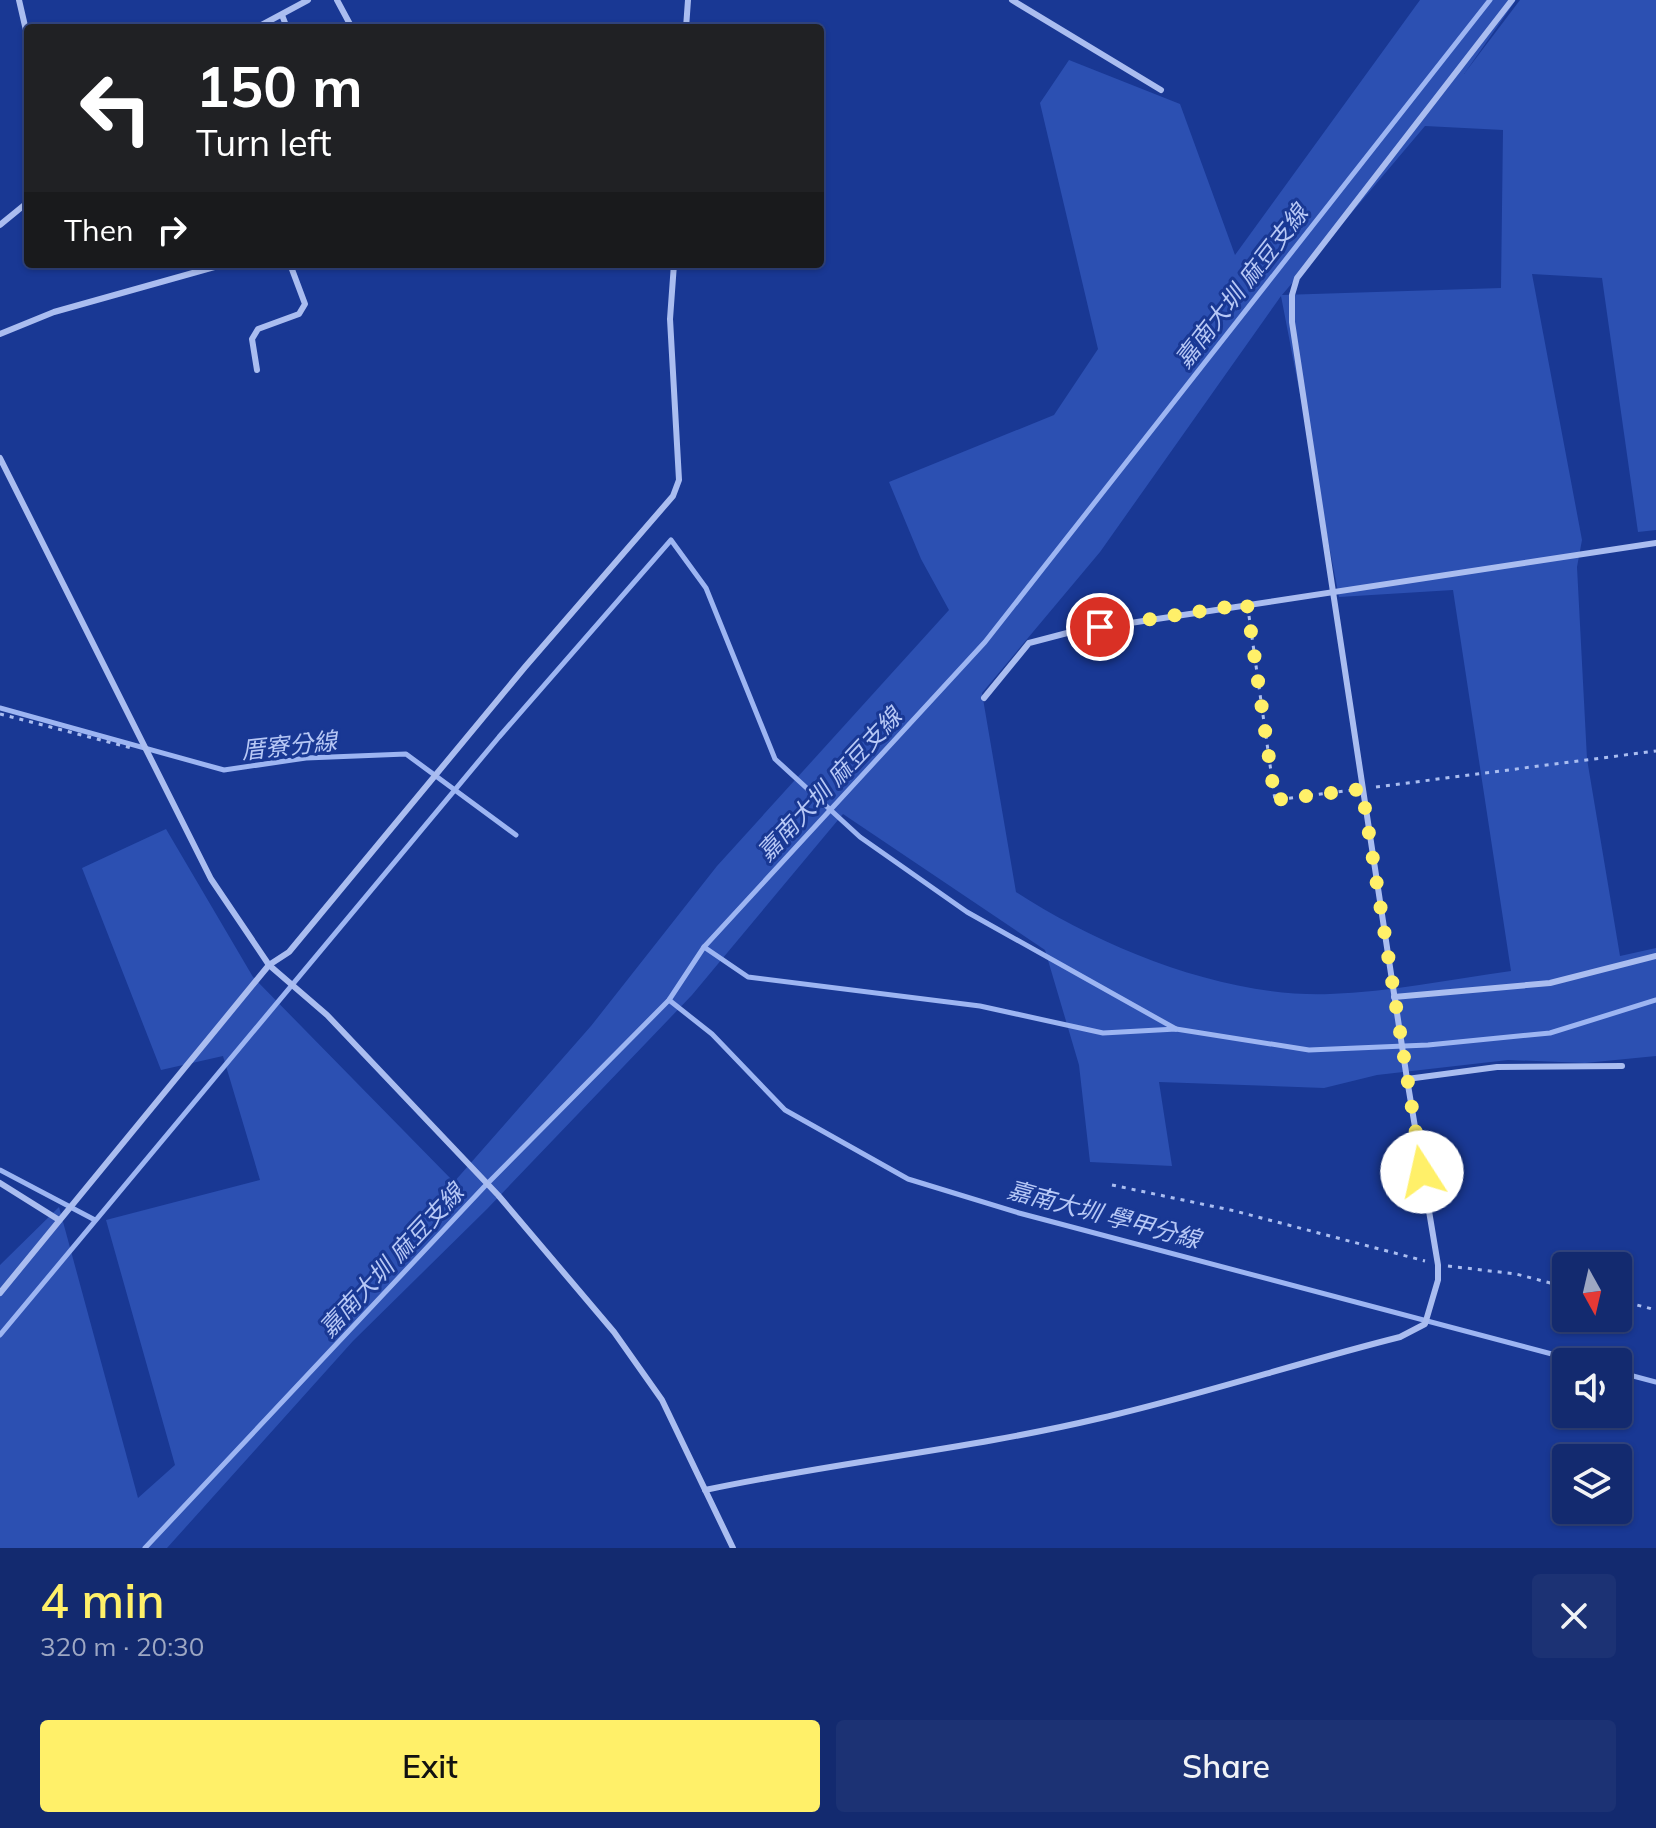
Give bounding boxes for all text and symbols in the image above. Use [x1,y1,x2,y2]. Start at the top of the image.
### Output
text: 150 m [196,51,363,121]
icon: left [64,56,168,160]
text: Turn left [196,120,332,165]
water label: 嘉南大圳 麻豆支線 [1168,196,1316,373]
icon: right [150,208,194,252]
text: Then [64,211,134,249]
pin [1066,593,1134,661]
icon: arrive [1078,605,1122,649]
water label: 嘉南大圳 麻豆支線 [750,699,910,867]
water label: 厝寮分線 [240,725,341,765]
position arrow [1380,1130,1464,1214]
water label: 嘉南大圳 學甲分線 [1004,1174,1207,1255]
water label: 嘉南大圳 麻豆支線 [312,1175,472,1343]
north arrow [1552,1252,1632,1332]
map controls [1552,1252,1632,1524]
button: sound [1552,1348,1632,1428]
button: layers [1552,1444,1632,1524]
text: 4 min [40,1570,165,1630]
button: close [1532,1574,1616,1658]
text: 320 m · 20:30 [40,1630,204,1663]
button: Exit [40,1720,820,1812]
button: Share [836,1720,1616,1812]

